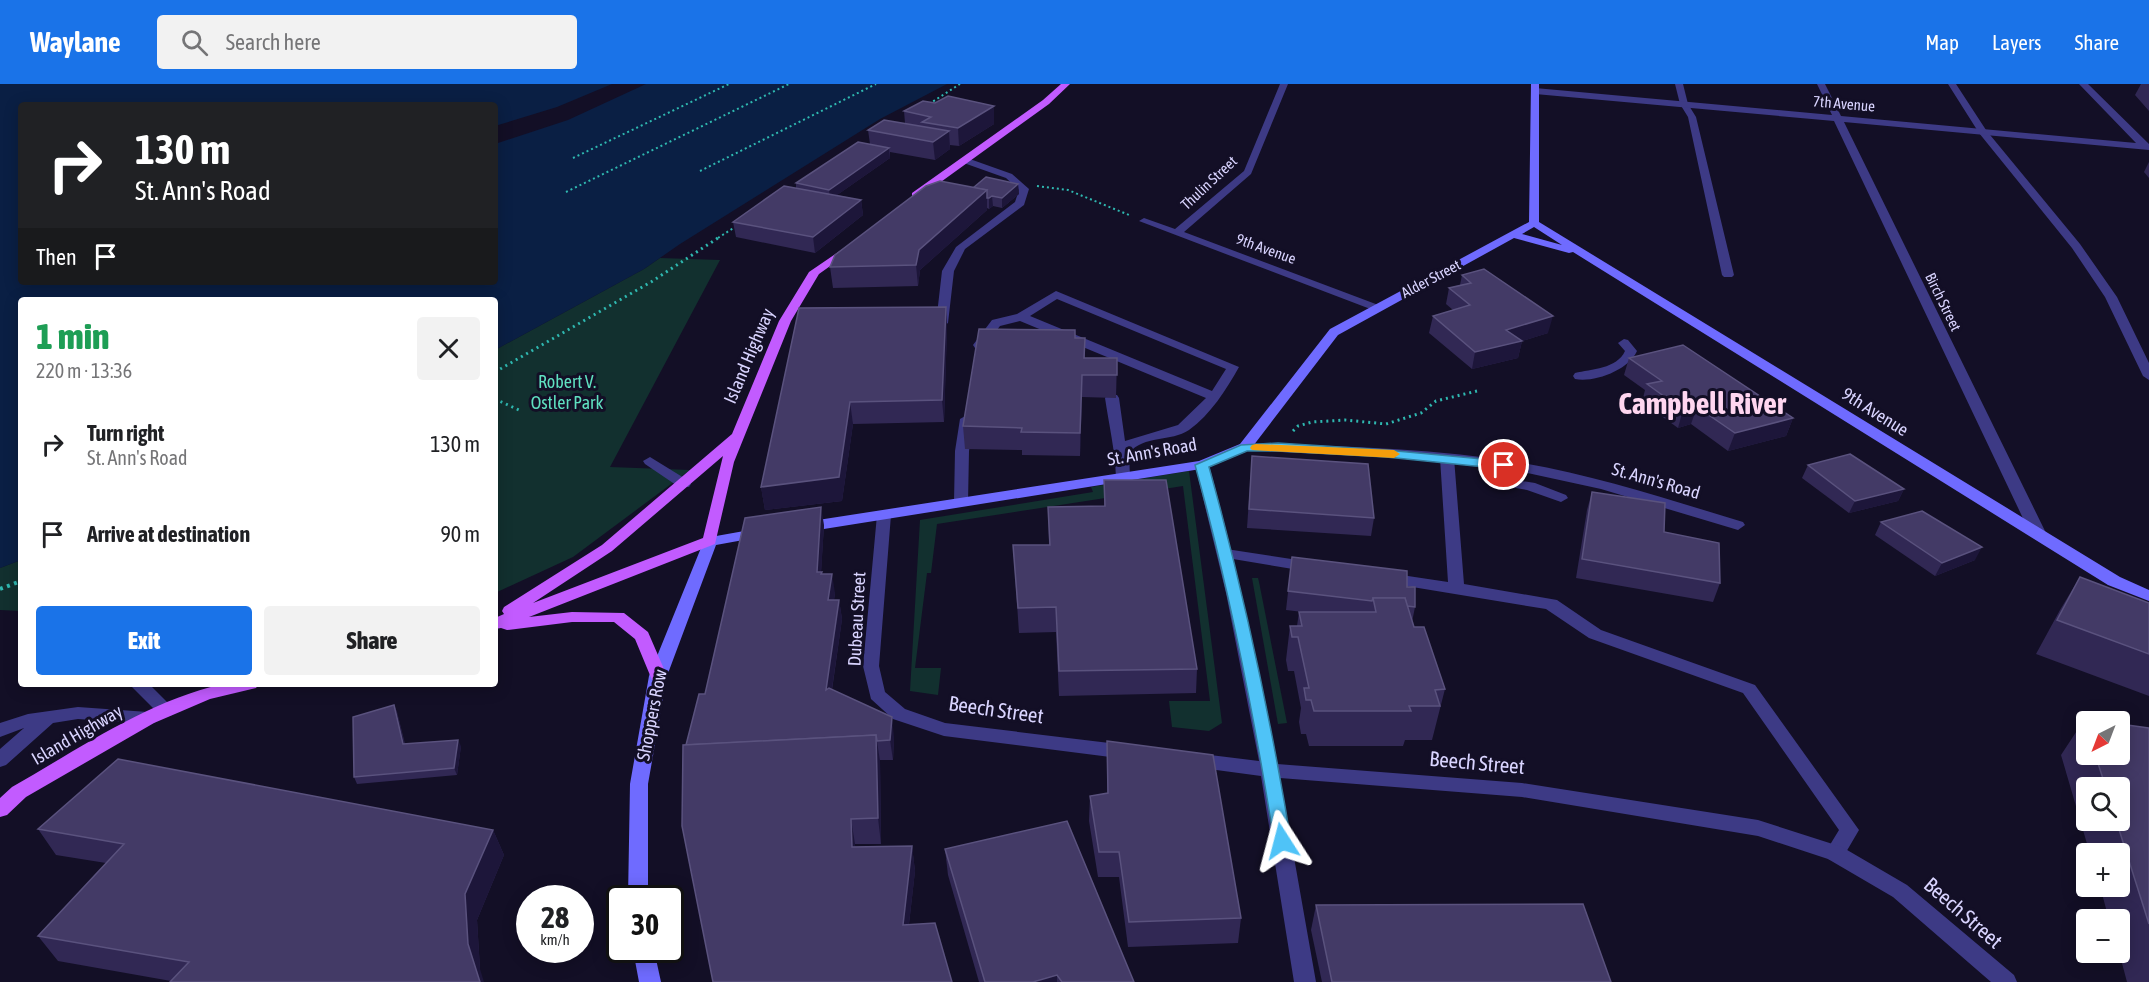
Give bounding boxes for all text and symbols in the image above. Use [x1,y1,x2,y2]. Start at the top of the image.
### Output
search box [157,15,577,69]
text: Waylane [30,26,121,58]
icon: search [178,26,211,59]
text: Search here [226,29,321,55]
text: Map [1925,30,1959,54]
text: Layers [1992,30,2042,54]
text: Share [2075,30,2119,54]
street label: 7th Avenue [1812,92,1876,115]
text: 130 m [135,125,230,173]
icon: right [36,126,114,204]
street label: Thulin Street [1177,152,1240,213]
text: St. Ann's Road [135,175,271,206]
street label: 9th Avenue [1234,230,1298,267]
icon: arrive [89,240,122,273]
text: Then [36,244,77,270]
street label: Alder Street [1398,256,1463,301]
street label: Birch Street [1922,270,1965,334]
street label: Island Highway [719,305,778,407]
text: 1 min [36,315,110,357]
button: close [417,317,480,380]
text: 220 m · 13:36 [36,359,132,382]
park label: Robert V. Ostler Park [531,371,603,413]
street label: 9th Avenue [1838,383,1912,440]
district label: Campbell River [1618,386,1787,420]
text: Turn right [87,420,164,446]
icon: right [36,428,69,461]
text: 130 m [430,431,480,457]
street label: St. Ann's Road [1106,433,1198,470]
pin [1478,439,1529,490]
text: St. Ann's Road [87,446,188,469]
icon: arrive [1487,448,1520,481]
street label: St. Ann's Road [1610,458,1703,503]
icon: arrive [36,518,69,551]
text: Arrive at destination [87,521,250,547]
text: 90 m [440,521,480,547]
street label: Dubeau Street [844,571,869,667]
button: Exit [36,606,252,675]
button: Share [264,606,480,675]
street label: Shoppers Row [632,667,671,762]
street label: Beech Street [947,690,1045,728]
street label: Island Highway [28,700,126,769]
north arrow [2076,711,2130,765]
map controls [2076,711,2130,963]
street label: Beech Street [1428,746,1526,778]
button: search [2076,777,2130,831]
position arrow [1250,809,1314,873]
button: + [2076,843,2130,897]
street label: Beech Street [1920,872,2008,953]
speed limit sign: 30 [606,885,684,963]
text: 28 [541,900,569,934]
button: − [2076,909,2130,963]
text: km/h [540,931,570,948]

